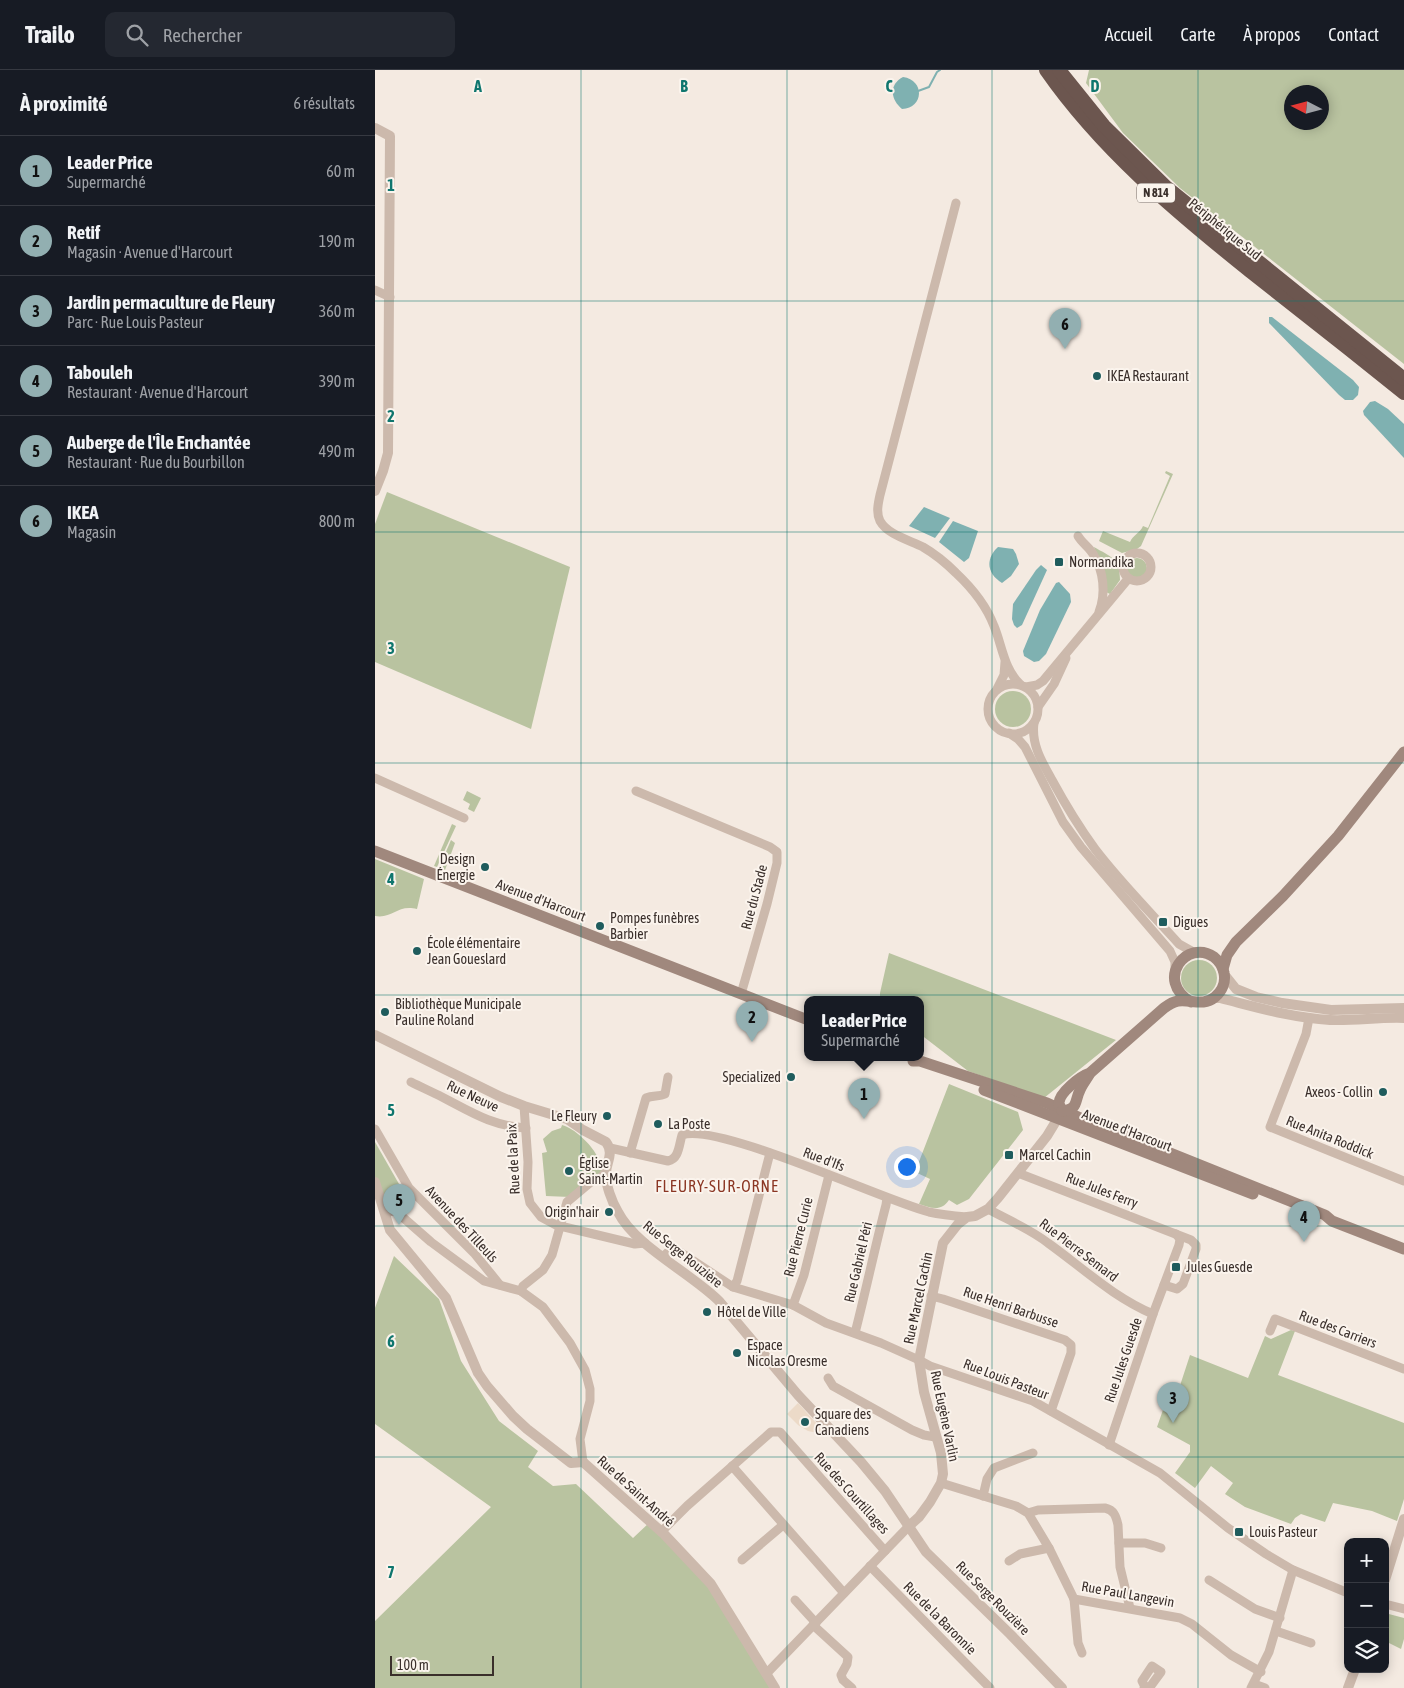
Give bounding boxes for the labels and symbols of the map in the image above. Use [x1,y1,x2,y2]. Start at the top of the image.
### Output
text: A [473,77,482,95]
text: B [680,77,688,95]
text: C [885,77,893,95]
text: D [1091,77,1100,95]
north arrow [1284,85,1329,130]
text: 1 [387,176,395,194]
road number: N 814 [1137,184,1175,202]
street label: Périphérique Sud [1186,195,1264,263]
pin: 6 [1049,308,1081,349]
place label: IKEA Restaurant [1107,368,1189,384]
marker: IKEA Restaurant [1091,370,1103,382]
text: 2 [387,407,395,425]
place label: Normandika [1069,554,1134,570]
marker: Normandika [1053,556,1065,568]
text: 3 [387,639,395,657]
place label: Design Énergie [437,851,475,883]
marker: Design Énergie [479,861,491,873]
street label: Rue du Stade [738,863,770,931]
text: 4 [386,870,395,888]
street label: Avenue d'Harcourt [494,876,588,924]
place label: Pompes funèbres Barbier [610,910,699,942]
place label: Digues [1173,914,1208,930]
marker: Digues [1157,916,1169,928]
marker: Pompes funèbres Barbier [594,920,606,932]
place label: École élémentaire Jean Goueslard [427,935,520,967]
marker: École élémentaire Jean Goueslard [411,945,423,957]
place label: Bibliothèque Municipale Pauline Roland [395,996,521,1028]
pin: 2 [736,1001,768,1042]
marker: Bibliothèque Municipale Pauline Roland [379,1006,391,1018]
place label: Specialized [723,1069,781,1085]
marker: Specialized [785,1071,797,1083]
street label: Rue Neuve [445,1077,501,1115]
pin: 1 [848,1078,880,1119]
place label: Axeos - Collin [1305,1084,1373,1100]
marker: Axeos - Collin [1377,1086,1389,1098]
text: 5 [387,1101,395,1119]
street label: Avenue d'Harcourt [1080,1106,1174,1154]
place label: Le Fleury [551,1108,597,1124]
marker: Le Fleury [601,1110,613,1122]
street label: Rue Anita Roddick [1284,1112,1376,1162]
place label: La Poste [668,1116,710,1132]
marker: La Poste [652,1118,664,1130]
street label: Rue de la Paix [503,1123,523,1195]
street label: Rue d'Ifs [801,1144,847,1174]
place label: Marcel Cachin [1019,1147,1091,1163]
marker: Marcel Cachin [1003,1149,1015,1161]
your location [894,1154,920,1180]
place label: Église Saint-Martin [579,1155,643,1187]
marker: Église Saint-Martin [563,1165,575,1177]
street label: Rue Jules Ferry [1064,1169,1140,1211]
district label: FLEURY-SUR-ORNE [655,1177,779,1195]
street label: Avenue des Tilleuls [423,1182,502,1266]
pin: 5 [383,1184,415,1225]
street label: Rue Pierre Curie [780,1196,816,1278]
pin: 4 [1288,1201,1320,1242]
place label: Origin'hair [545,1204,600,1220]
marker: Origin'hair [603,1206,615,1218]
street label: Rue Pierre Semard [1037,1215,1121,1285]
street label: Rue Serge Rouzière [640,1217,726,1291]
street label: Rue Gabriel Péri [841,1220,875,1304]
street label: Rue Marcel Cachin [900,1250,936,1346]
place label: Jules Guesde [1186,1259,1253,1275]
marker: Jules Guesde [1170,1261,1182,1273]
street label: Rue Henri Barbusse [961,1283,1061,1331]
place label: Hôtel de Ville [717,1304,786,1320]
marker: Hôtel de Ville [701,1306,713,1318]
street label: Rue des Carriers [1297,1307,1379,1351]
street label: Rue Jules Guesde [1101,1316,1145,1404]
text: 6 [387,1332,395,1350]
place label: Espace Nicolas Oresme [747,1337,827,1369]
marker: Espace Nicolas Oresme [731,1347,743,1359]
street label: Rue Louis Pasteur [961,1355,1052,1403]
street label: Rue Eugène Varlin [928,1369,962,1463]
pin: 3 [1157,1382,1189,1423]
place label: Square des Canadiens [815,1406,871,1438]
marker: Square des Canadiens [799,1416,811,1428]
street label: Rue des Courtillages [811,1449,893,1537]
street label: Rue de Saint-André [594,1452,678,1530]
place label: Louis Pasteur [1249,1524,1318,1540]
marker: Louis Pasteur [1233,1526,1245,1538]
street label: Rue Serge Rouzière [953,1558,1033,1638]
text: 7 [387,1563,395,1581]
street label: Rue de la Baronnie [900,1578,980,1658]
street label: Rue Paul Langevin [1080,1578,1176,1610]
scale bar [390,1653,494,1676]

